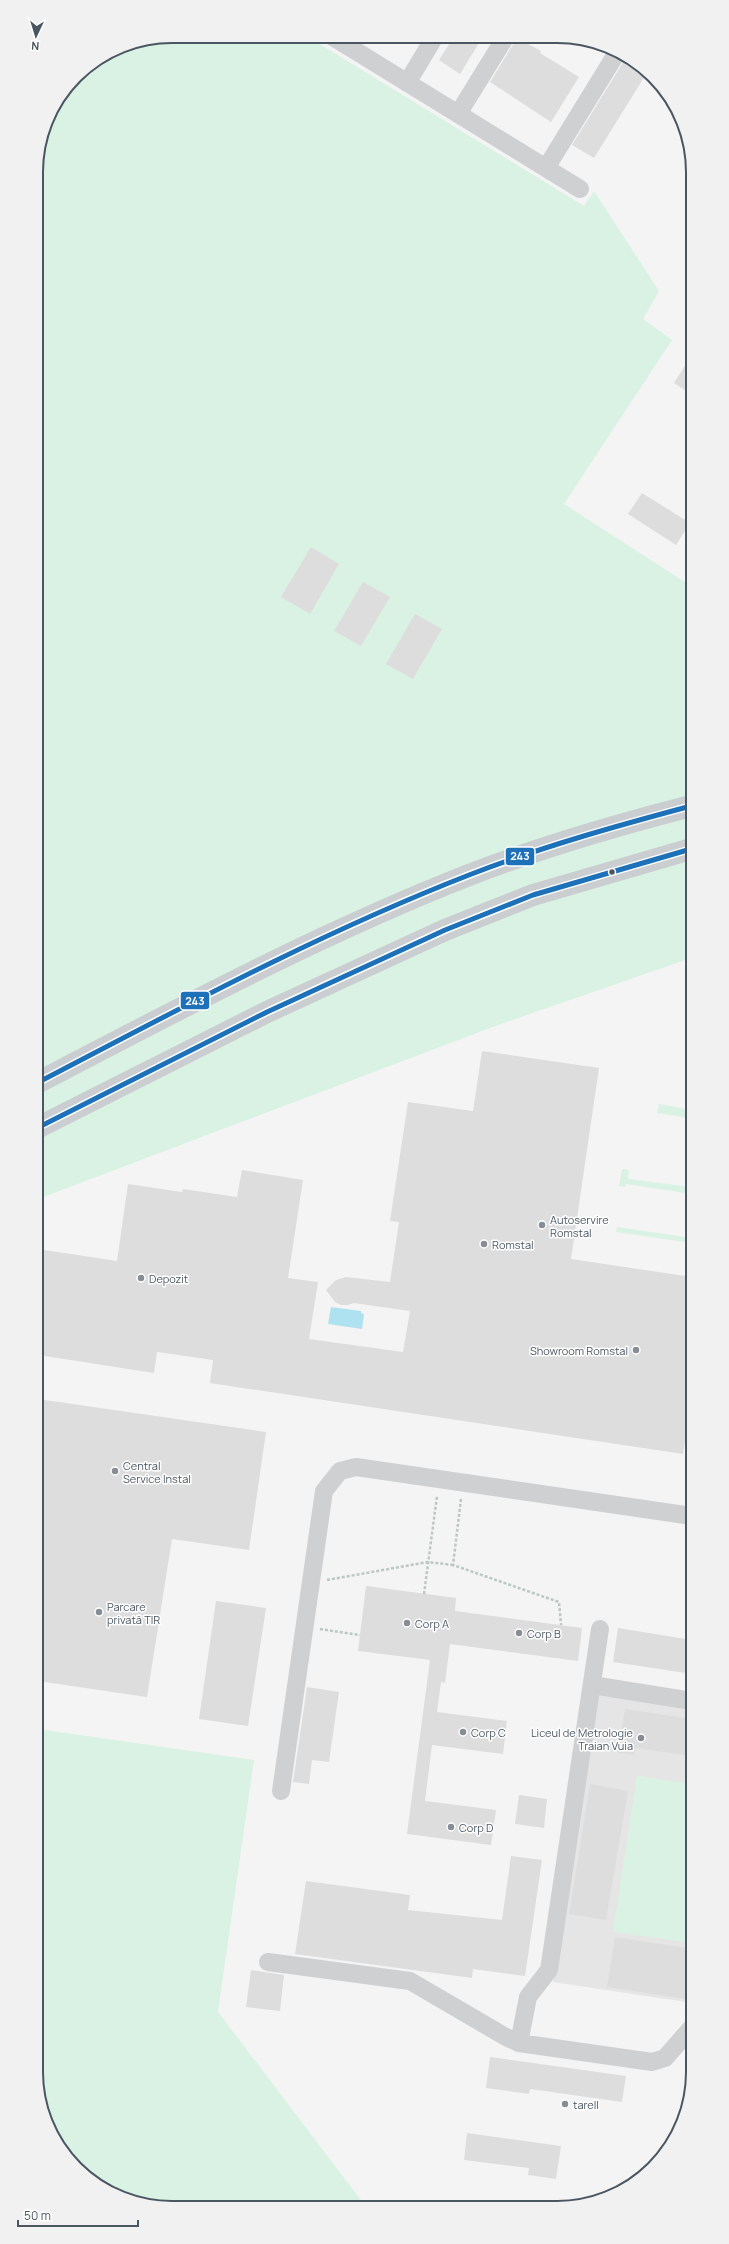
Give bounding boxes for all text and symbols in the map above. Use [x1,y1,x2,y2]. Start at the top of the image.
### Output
north arrow [16,16,56,56]
text: N [31,39,40,54]
line badge: 243 [505,847,535,866]
text: 243 [510,848,530,863]
unlabelled marker [607,867,617,877]
line badge: 243 [180,991,210,1010]
text: 243 [185,993,205,1008]
place label: Autoservire Romstal [550,1212,609,1240]
marker: Autoservire Romstal [537,1220,547,1230]
place label: Romstal [492,1237,534,1252]
marker: Romstal [479,1239,489,1249]
place label: Depozit [149,1271,188,1286]
marker: Depozit [136,1273,146,1283]
place label: Showroom Romstal [530,1343,628,1358]
marker: Showroom Romstal [631,1345,641,1355]
place label: Central Service Instal [123,1458,191,1486]
marker: Central Service Instal [110,1466,120,1476]
place label: Parcare privată TIR [107,1599,160,1627]
marker: Parcare privată TIR [94,1607,104,1617]
place label: Corp A [415,1616,449,1631]
marker: Corp A [402,1618,412,1628]
place label: Corp B [527,1626,561,1641]
marker: Corp B [514,1628,524,1638]
place label: Corp C [471,1725,506,1740]
place label: Liceul de Metrologie Traian Vuia [531,1725,634,1753]
marker: Corp C [458,1727,468,1737]
marker: Liceul de Metrologie Traian Vuia [636,1733,646,1743]
place label: Corp D [459,1820,493,1835]
marker: Corp D [446,1822,456,1832]
place label: tarell [573,2097,599,2112]
marker: tarell [560,2099,570,2109]
scale bar [18,2202,138,2228]
text: 50 m [24,2207,51,2224]

